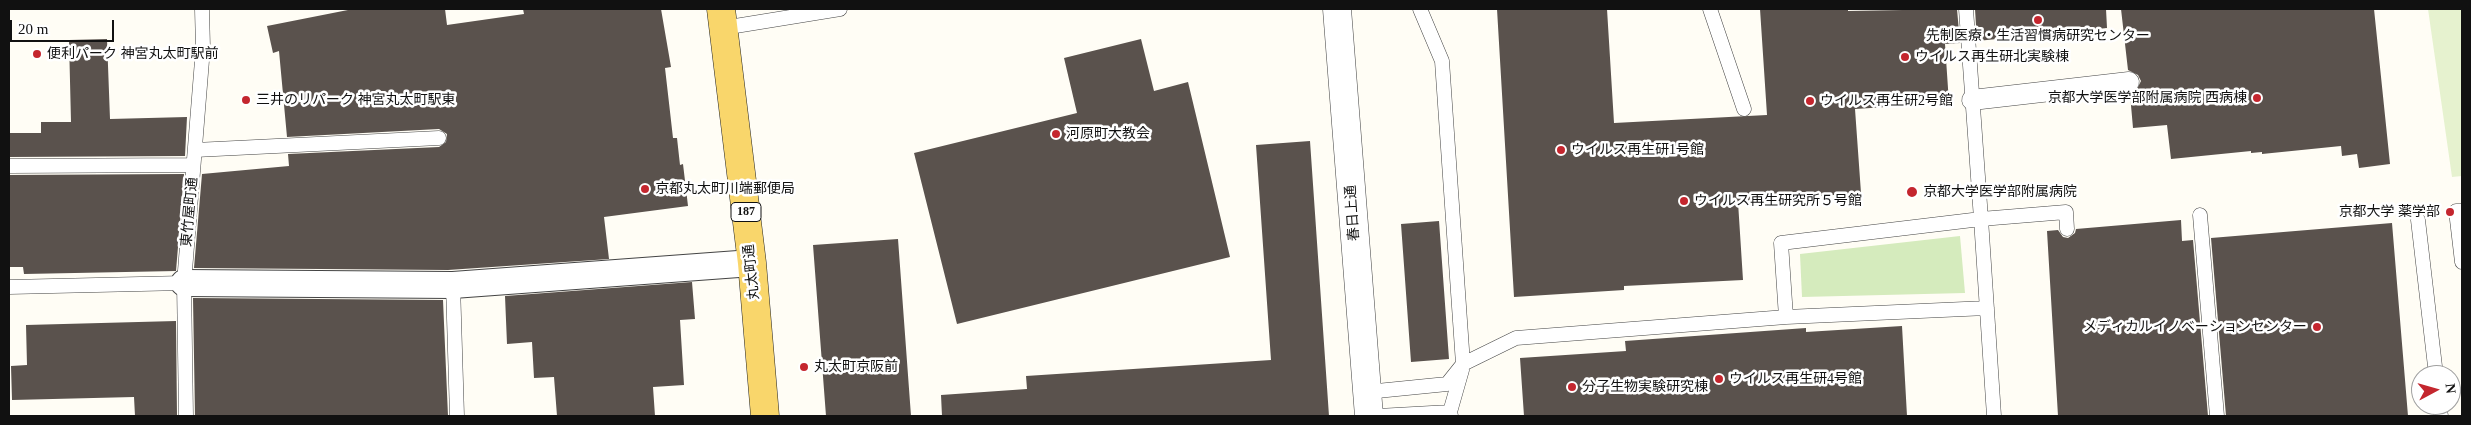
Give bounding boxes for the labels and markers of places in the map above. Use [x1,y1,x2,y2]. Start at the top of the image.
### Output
marker: 先制医療・生活習慣病研究センター [2032,14,2044,26]
place label: 先制医療・生活習慣病研究センター [1926,28,2150,44]
place label: 便利パーク 神宮丸太町駅前 [47,46,218,62]
marker: 便利パーク 神宮丸太町駅前 [31,48,43,60]
place label: ウイルス再生研北実験棟 [1915,49,2069,65]
marker: ウイルス再生研北実験棟 [1899,51,1911,63]
place label: 京都大学医学部附属病院 西病棟 [2048,90,2247,106]
place label: 三井のリパーク 神宮丸太町駅東 [256,92,455,108]
marker: 京都大学医学部附属病院 西病棟 [2251,92,2263,104]
place label: ウイルス再生研2号館 [1820,93,1953,109]
marker: 三井のリパーク 神宮丸太町駅東 [240,94,252,106]
marker: ウイルス再生研2号館 [1804,95,1816,107]
place label: 河原町大教会 [1066,126,1150,142]
marker: 河原町大教会 [1050,128,1062,140]
place label: ウイルス再生研1号館 [1571,142,1704,158]
marker: ウイルス再生研1号館 [1555,144,1567,156]
place label: 京都丸太町川端郵便局 [655,181,795,197]
marker: 京都丸太町川端郵便局 [639,183,651,195]
place label: 京都大学医学部附属病院 [1923,184,2077,200]
marker: 京都大学医学部附属病院 [1905,185,1919,199]
place label: ウイルス再生研究所５号館 [1694,193,1862,209]
marker: ウイルス再生研究所５号館 [1678,195,1690,207]
place label: 京都大学 薬学部 [2339,204,2440,220]
marker: 京都大学 薬学部 [2444,206,2456,218]
place label: メディカルイノベーションセンター [2083,319,2307,335]
marker: メディカルイノベーションセンター [2311,321,2323,333]
place label: 丸太町京阪前 [814,359,898,375]
marker: 丸太町京阪前 [798,361,810,373]
place label: ウイルス再生研4号館 [1729,371,1862,387]
marker: ウイルス再生研4号館 [1713,373,1725,385]
place label: 分子生物実験研究棟 [1582,379,1708,395]
marker: 分子生物実験研究棟 [1566,381,1578,393]

